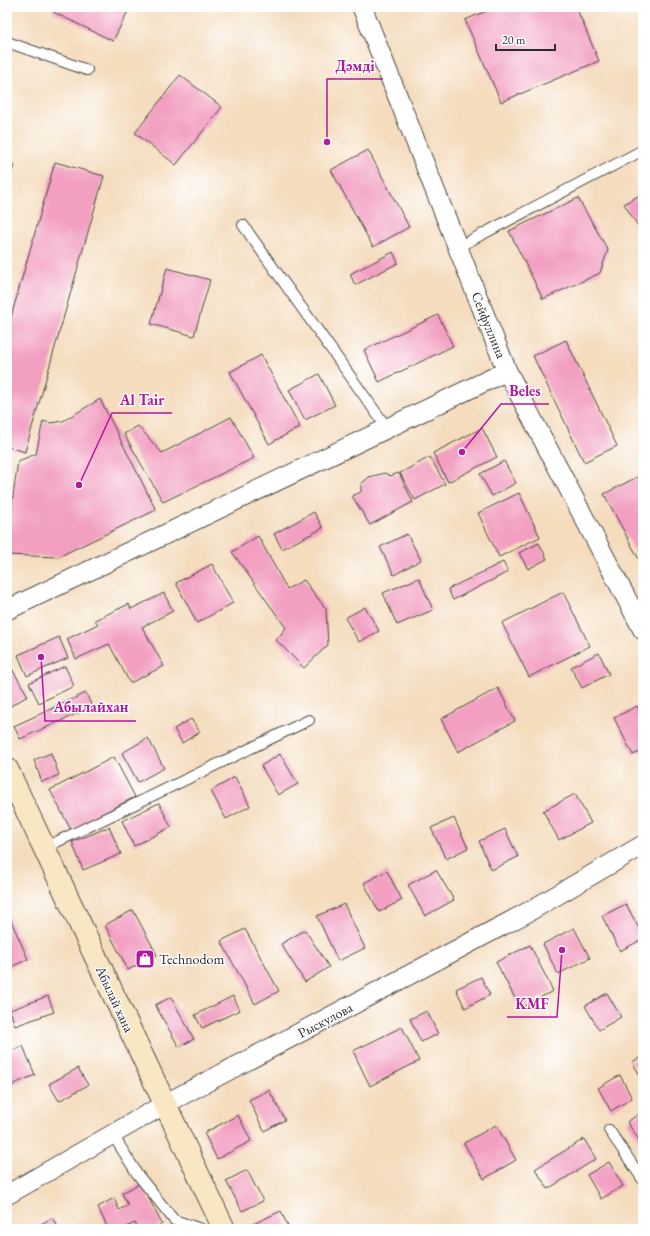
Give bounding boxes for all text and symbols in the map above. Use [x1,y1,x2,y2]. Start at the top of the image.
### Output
scale bar [496,26,555,52]
text: 20 m [502,32,526,48]
callout: Дәмді [327,52,383,79]
text: Дәмді [335,56,375,75]
street label: Сейфуллина [468,289,511,361]
callout: Beles [501,377,549,404]
text: Beles [509,381,541,400]
callout: Al Tair [112,386,172,413]
text: Al Tair [119,390,165,409]
callout: Абылайхан [45,694,136,721]
text: Абылайхан [53,697,129,716]
shop icon: Technodom [134,948,156,970]
place label: Technodom [159,950,224,968]
street label: Абылай хана [91,962,138,1035]
callout: KMF [507,990,557,1017]
text: KMF [515,994,549,1013]
street label: Рыскулова [295,998,356,1042]

